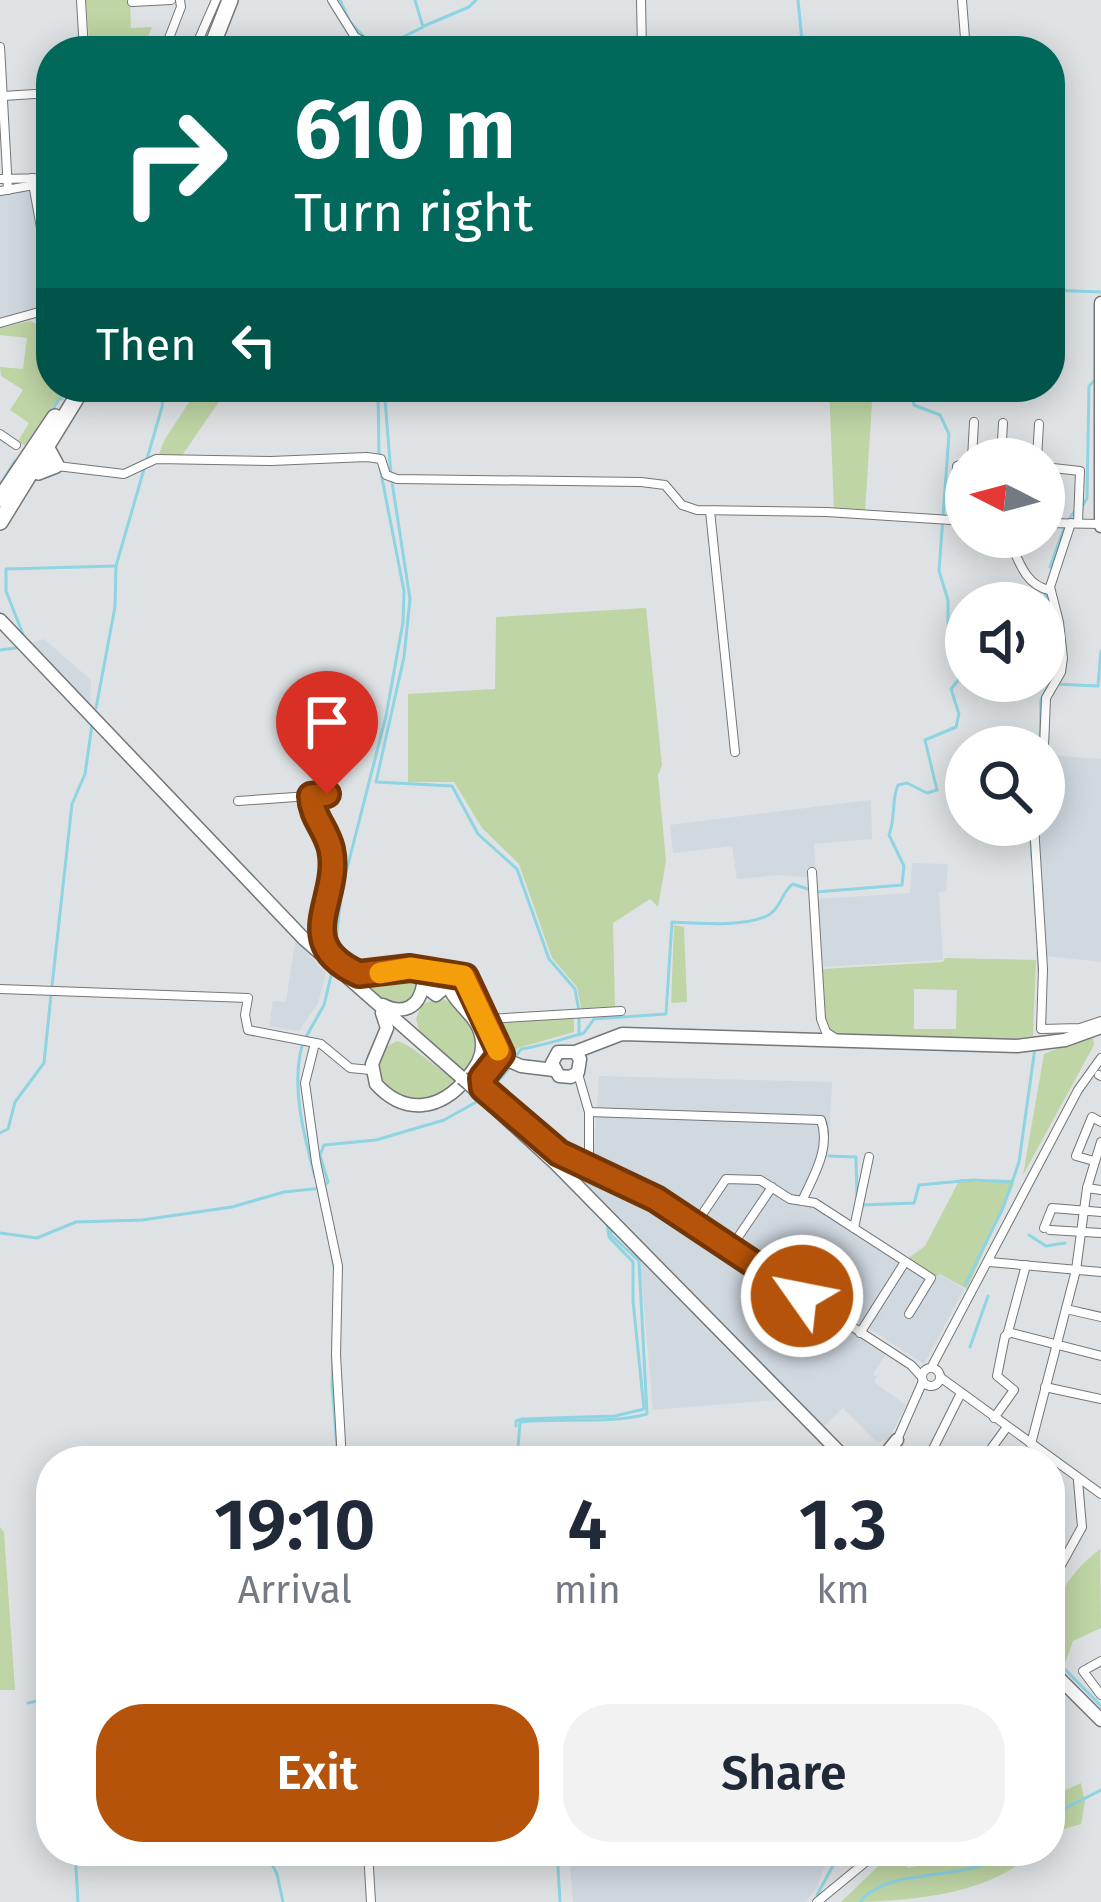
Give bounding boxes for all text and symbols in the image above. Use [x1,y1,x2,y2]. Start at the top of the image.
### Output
text: 610 m [294,79,516,180]
icon: right [96,84,252,240]
text: Turn right [294,181,533,245]
icon: left [221,312,287,378]
text: Then [96,318,197,372]
north arrow [945,438,1065,558]
map controls [945,438,1065,846]
button: sound [945,582,1065,702]
pin [276,671,378,794]
icon: arrive [294,689,360,755]
button: search [945,726,1065,846]
position arrow [739,1233,865,1359]
text: 19:10 [214,1482,376,1568]
text: 4 [567,1482,607,1568]
text: 1.3 [799,1482,887,1568]
text: Arrival [238,1567,352,1613]
text: min [554,1567,621,1613]
text: km [816,1567,870,1613]
button: Exit [96,1704,539,1842]
button: Share [563,1704,1005,1842]

